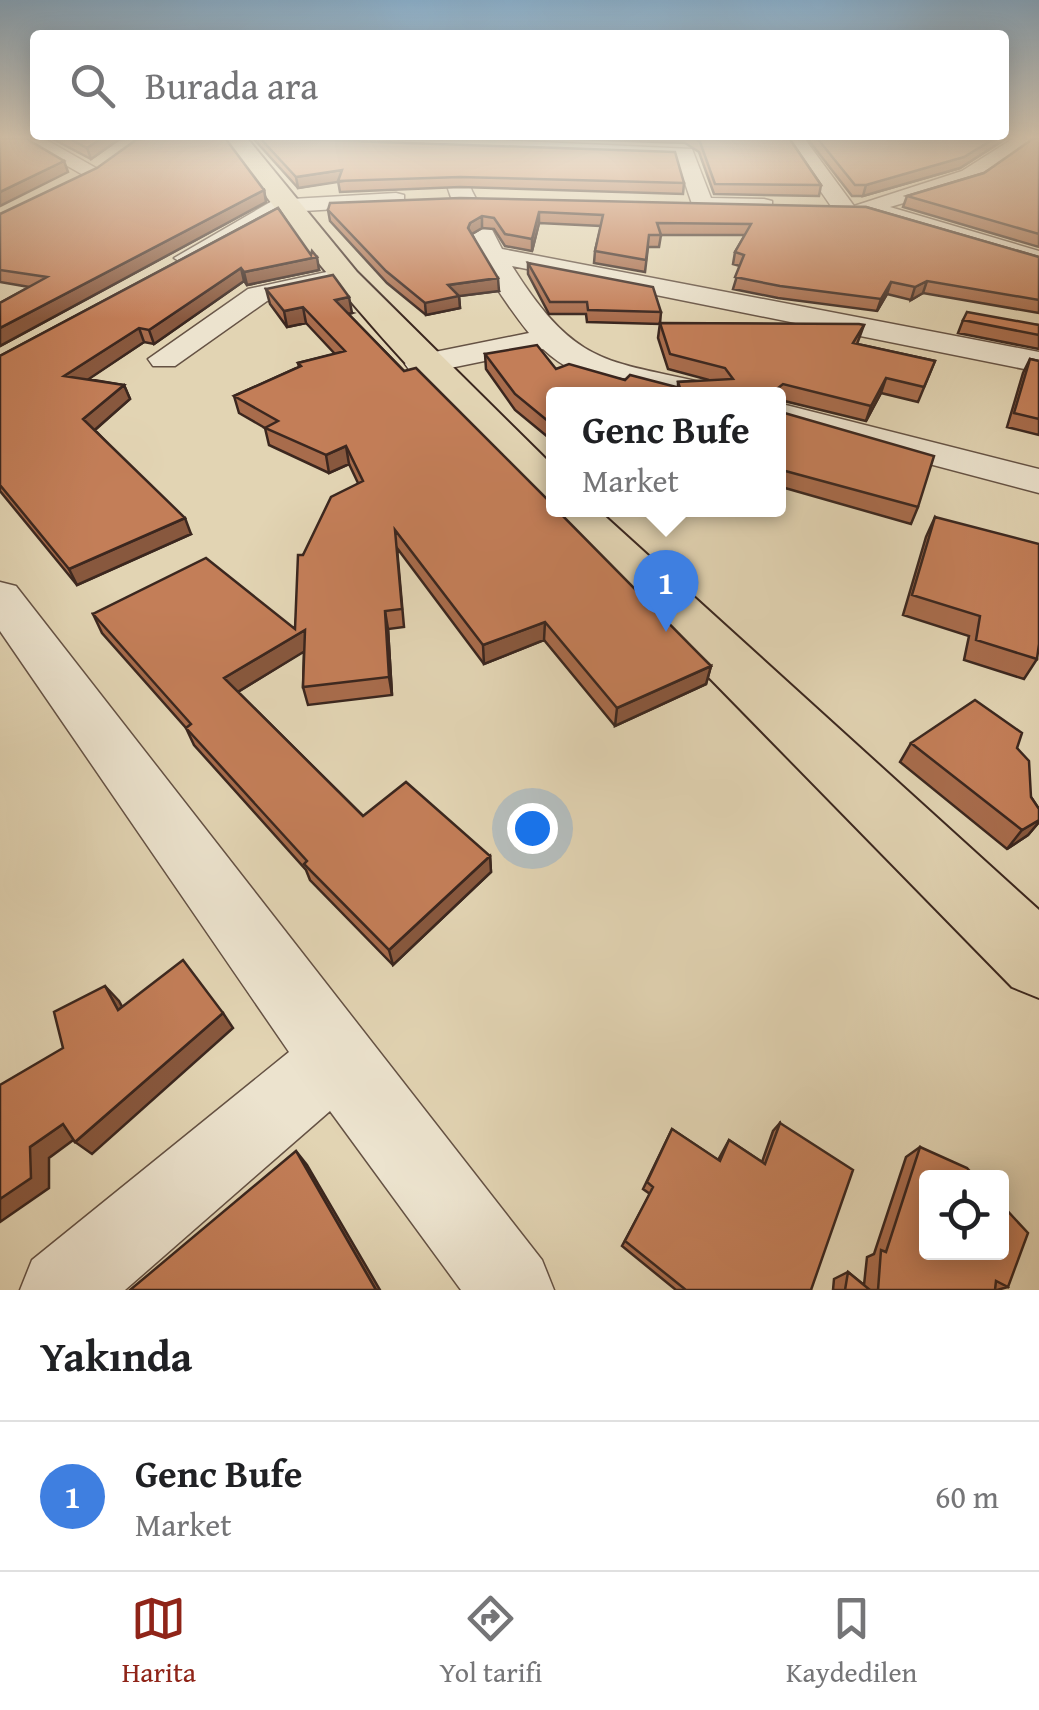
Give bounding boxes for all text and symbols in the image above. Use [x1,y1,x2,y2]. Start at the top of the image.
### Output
search box [30,30,1009,140]
text: Burada ara [145,57,318,113]
icon: search [65,58,120,113]
popup [546,387,786,517]
text: Genc Bufe [582,401,750,457]
text: Market [582,457,679,504]
pin: 1 [634,550,698,632]
your location [507,803,558,854]
map controls [919,1170,1009,1260]
button: locate [919,1170,1009,1260]
text: Yakında [40,1325,192,1386]
text: Genc Bufe [135,1445,302,1501]
text: 1 [64,1473,81,1520]
text: 60 m [935,1473,999,1520]
text: Market [135,1501,231,1548]
tab: Harita [122,1591,196,1692]
tab: Yol tarifi [440,1591,542,1692]
tab: Kaydedilen [786,1591,917,1692]

